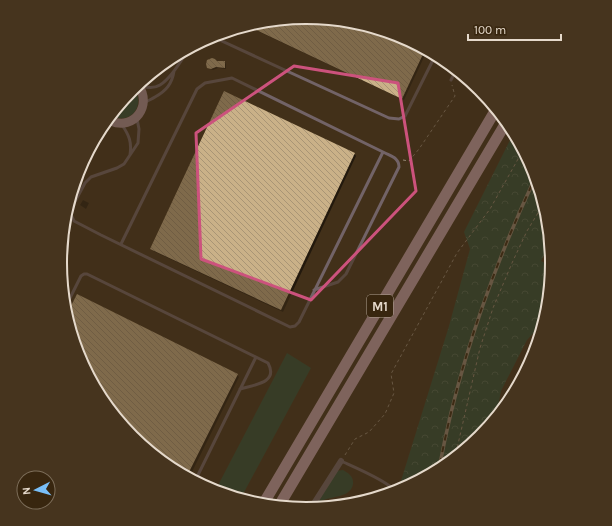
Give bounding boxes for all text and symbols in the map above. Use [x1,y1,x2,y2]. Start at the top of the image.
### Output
scale bar [468,16,561,42]
text: 100 m [474,23,506,37]
road number: M1 [367,295,393,317]
north arrow [16,470,56,510]
text: N [20,486,33,496]

